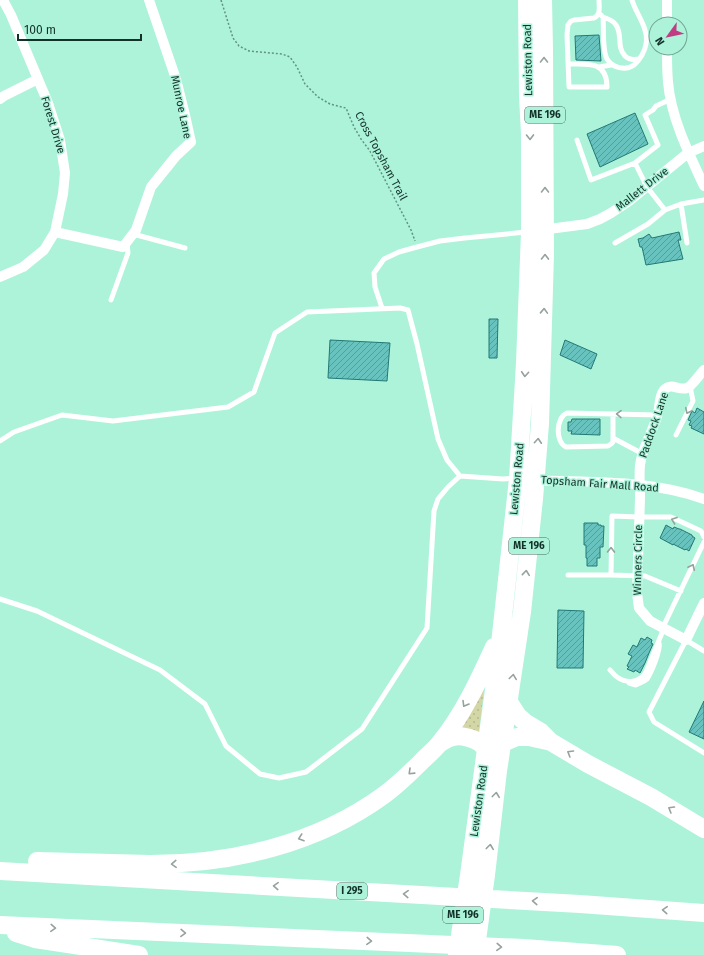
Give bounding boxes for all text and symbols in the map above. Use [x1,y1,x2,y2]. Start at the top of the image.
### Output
scale bar [18,16,141,42]
north arrow [648,16,688,56]
text: 100 m [24,23,56,37]
street label: Lewiston Road [521,24,535,96]
text: N [653,35,667,48]
one-way arrow [540,57,548,63]
street label: Munroe Lane [168,74,194,140]
street label: Forest Drive [38,95,68,155]
road number: ME 196 [525,107,565,123]
street label: Cross Topsham Trail [352,109,410,203]
one-way arrow [526,134,534,140]
street label: Mallett Drive [613,164,671,214]
one-way arrow [541,187,549,193]
one-way arrow [541,254,549,260]
one-way arrow [540,308,548,314]
one-way arrow [520,371,529,377]
street label: Paddock Lane [637,390,671,460]
one-way arrow [685,407,693,415]
one-way arrow [616,410,622,418]
one-way arrow [534,438,543,444]
street label: Lewiston Road [507,442,527,516]
street label: Topsham Fair Mall Road [541,473,659,495]
one-way arrow [671,516,678,524]
street label: Winners Circle [631,524,645,596]
road number: ME 196 [509,538,549,554]
one-way arrow [607,547,615,553]
one-way arrow [687,564,695,571]
one-way arrow [522,570,531,576]
one-way arrow [508,674,516,680]
one-way arrow [463,700,470,707]
one-way arrow [567,751,574,758]
street label: Lewiston Road [468,764,490,838]
one-way arrow [408,767,416,775]
one-way arrow [491,792,500,798]
one-way arrow [668,807,675,814]
one-way arrow [297,834,304,842]
one-way arrow [485,844,494,850]
one-way arrow [171,859,177,868]
one-way arrow [273,882,279,891]
road number: I 295 [337,883,367,899]
one-way arrow [403,889,409,898]
one-way arrow [532,897,538,905]
one-way arrow [662,905,668,914]
road number: ME 196 [443,907,483,923]
one-way arrow [50,923,56,932]
one-way arrow [180,929,186,938]
one-way arrow [366,937,372,946]
one-way arrow [496,943,502,952]

